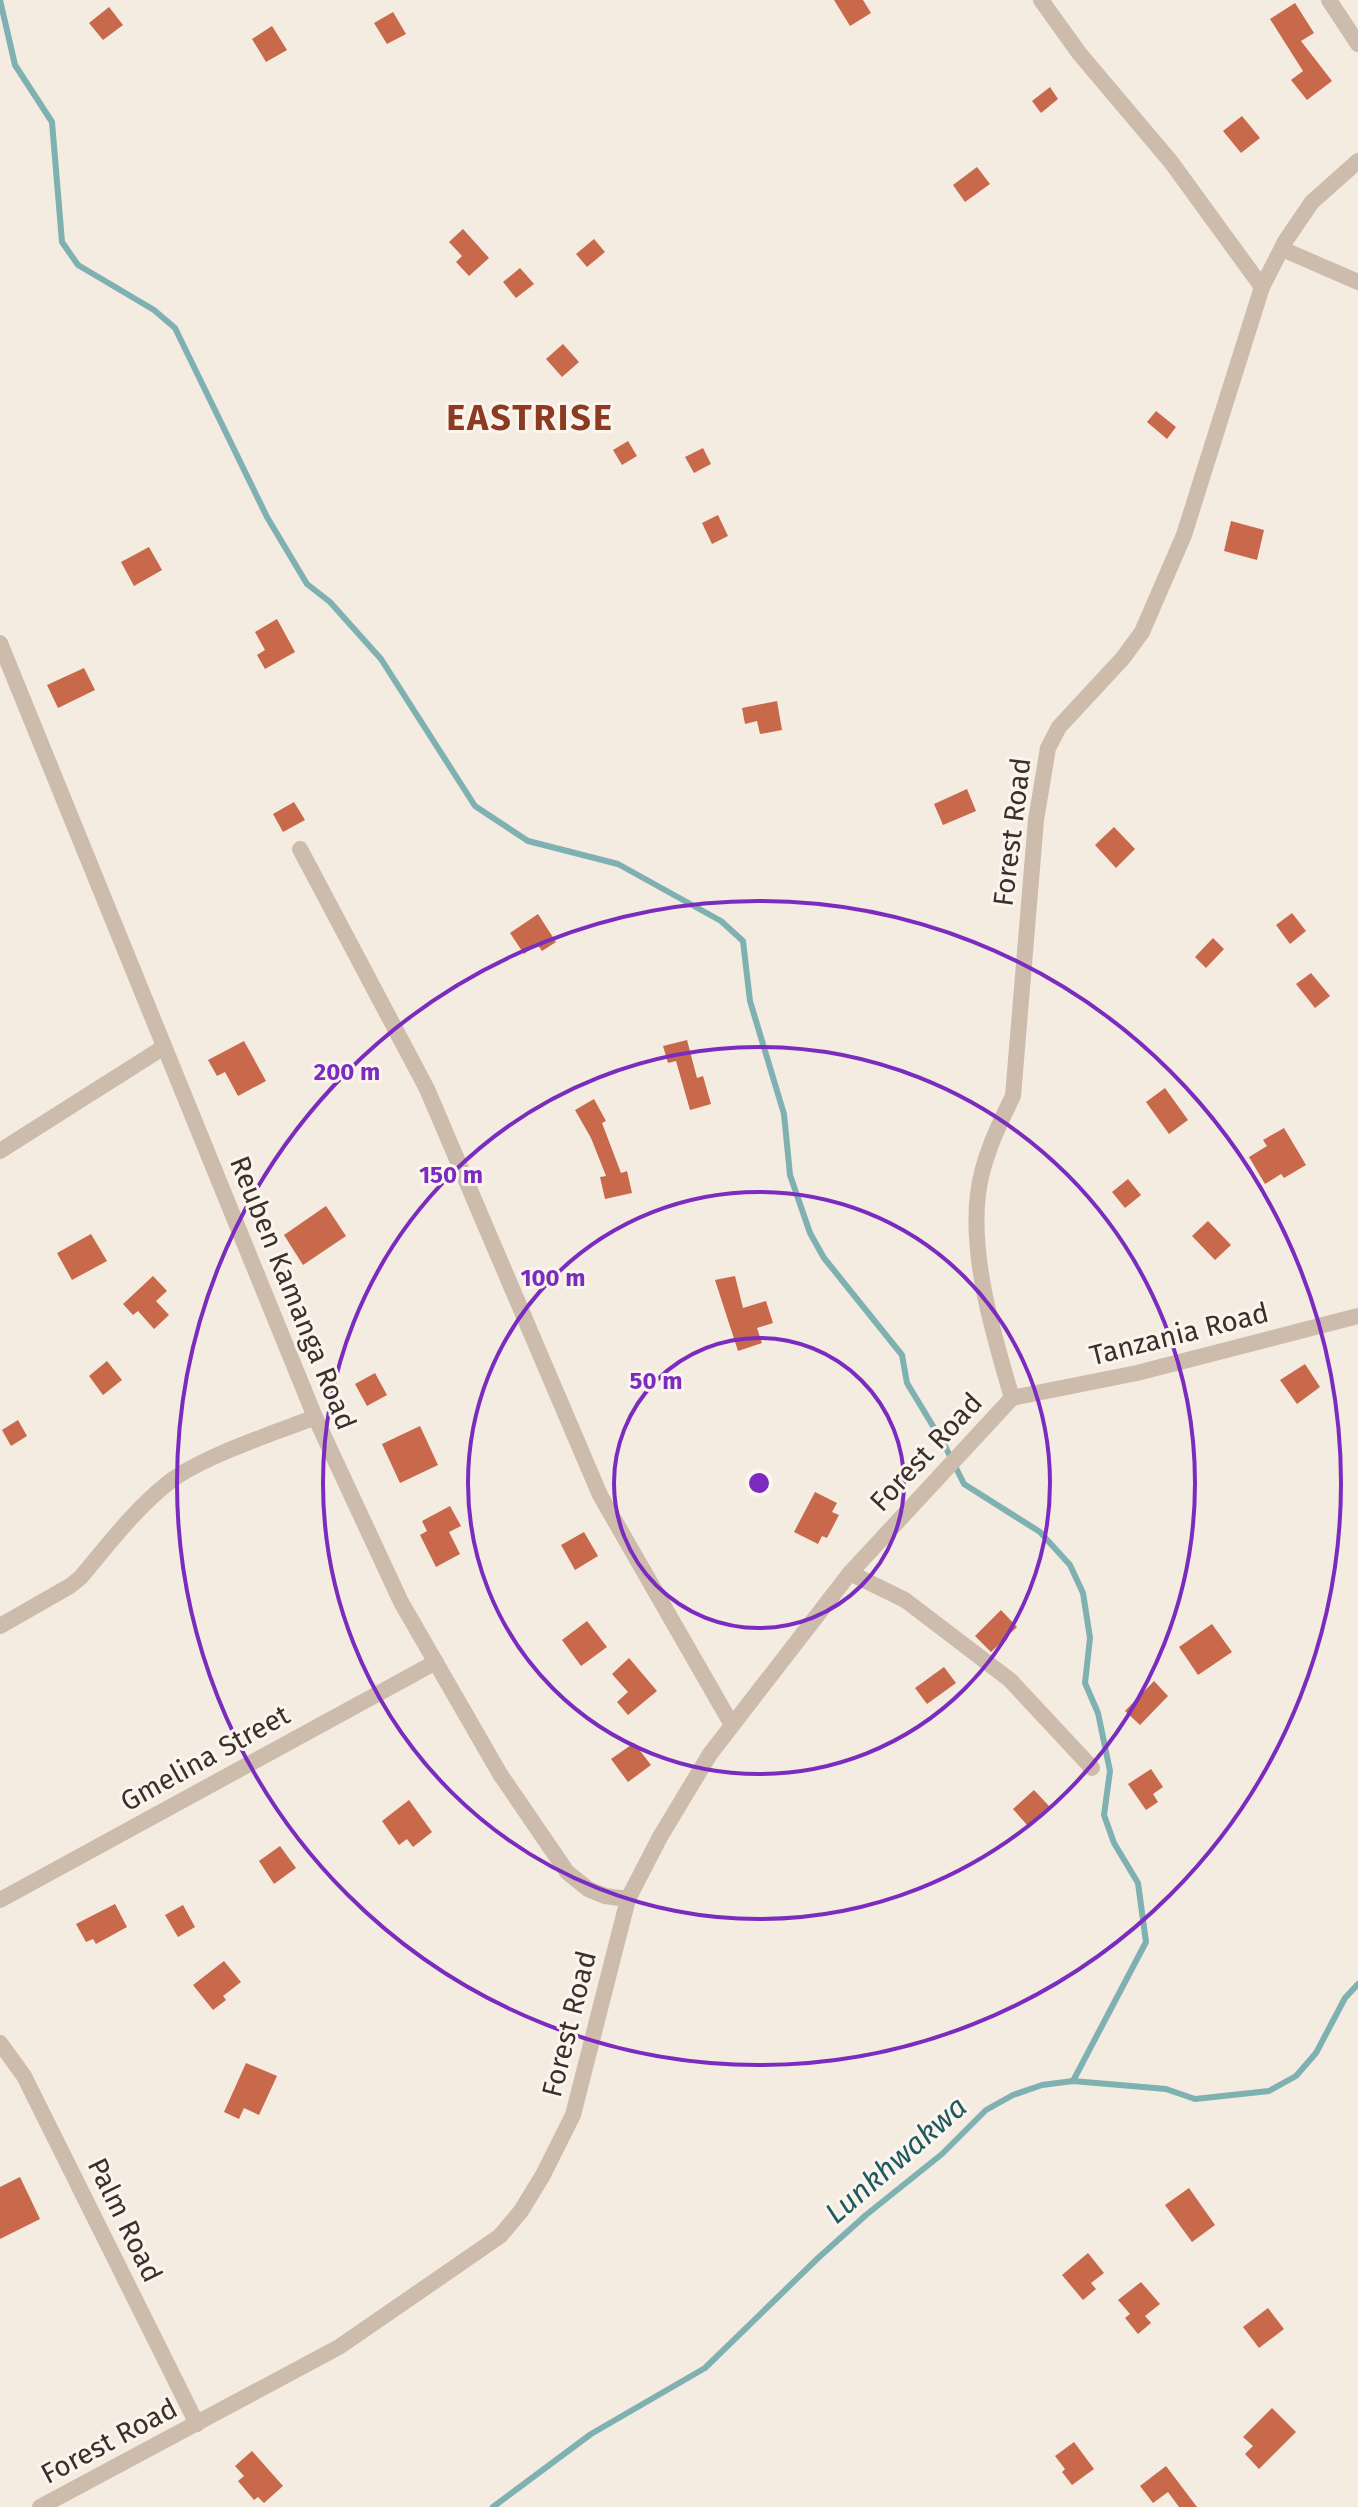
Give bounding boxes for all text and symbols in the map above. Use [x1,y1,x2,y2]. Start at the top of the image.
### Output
district label: EASTRISE [446,396,614,440]
street label: Forest Road [987,756,1037,908]
text: 200 m [314,1058,380,1086]
street label: Reuben Kamanga Road [223,1151,363,1435]
text: 150 m [419,1161,483,1189]
text: 100 m [520,1264,586,1292]
street label: Tanzania Road [1086,1296,1272,1372]
text: 50 m [630,1367,682,1395]
street label: Forest Road [863,1386,989,1518]
centre of rings [745,1469,773,1497]
street label: Gmelina Street [115,1698,296,1818]
street label: Forest Road [535,1947,603,2101]
water label: Lunkhwakwa [818,2089,974,2231]
street label: Palm Road [81,2153,169,2287]
street label: Forest Road [35,2391,183,2491]

